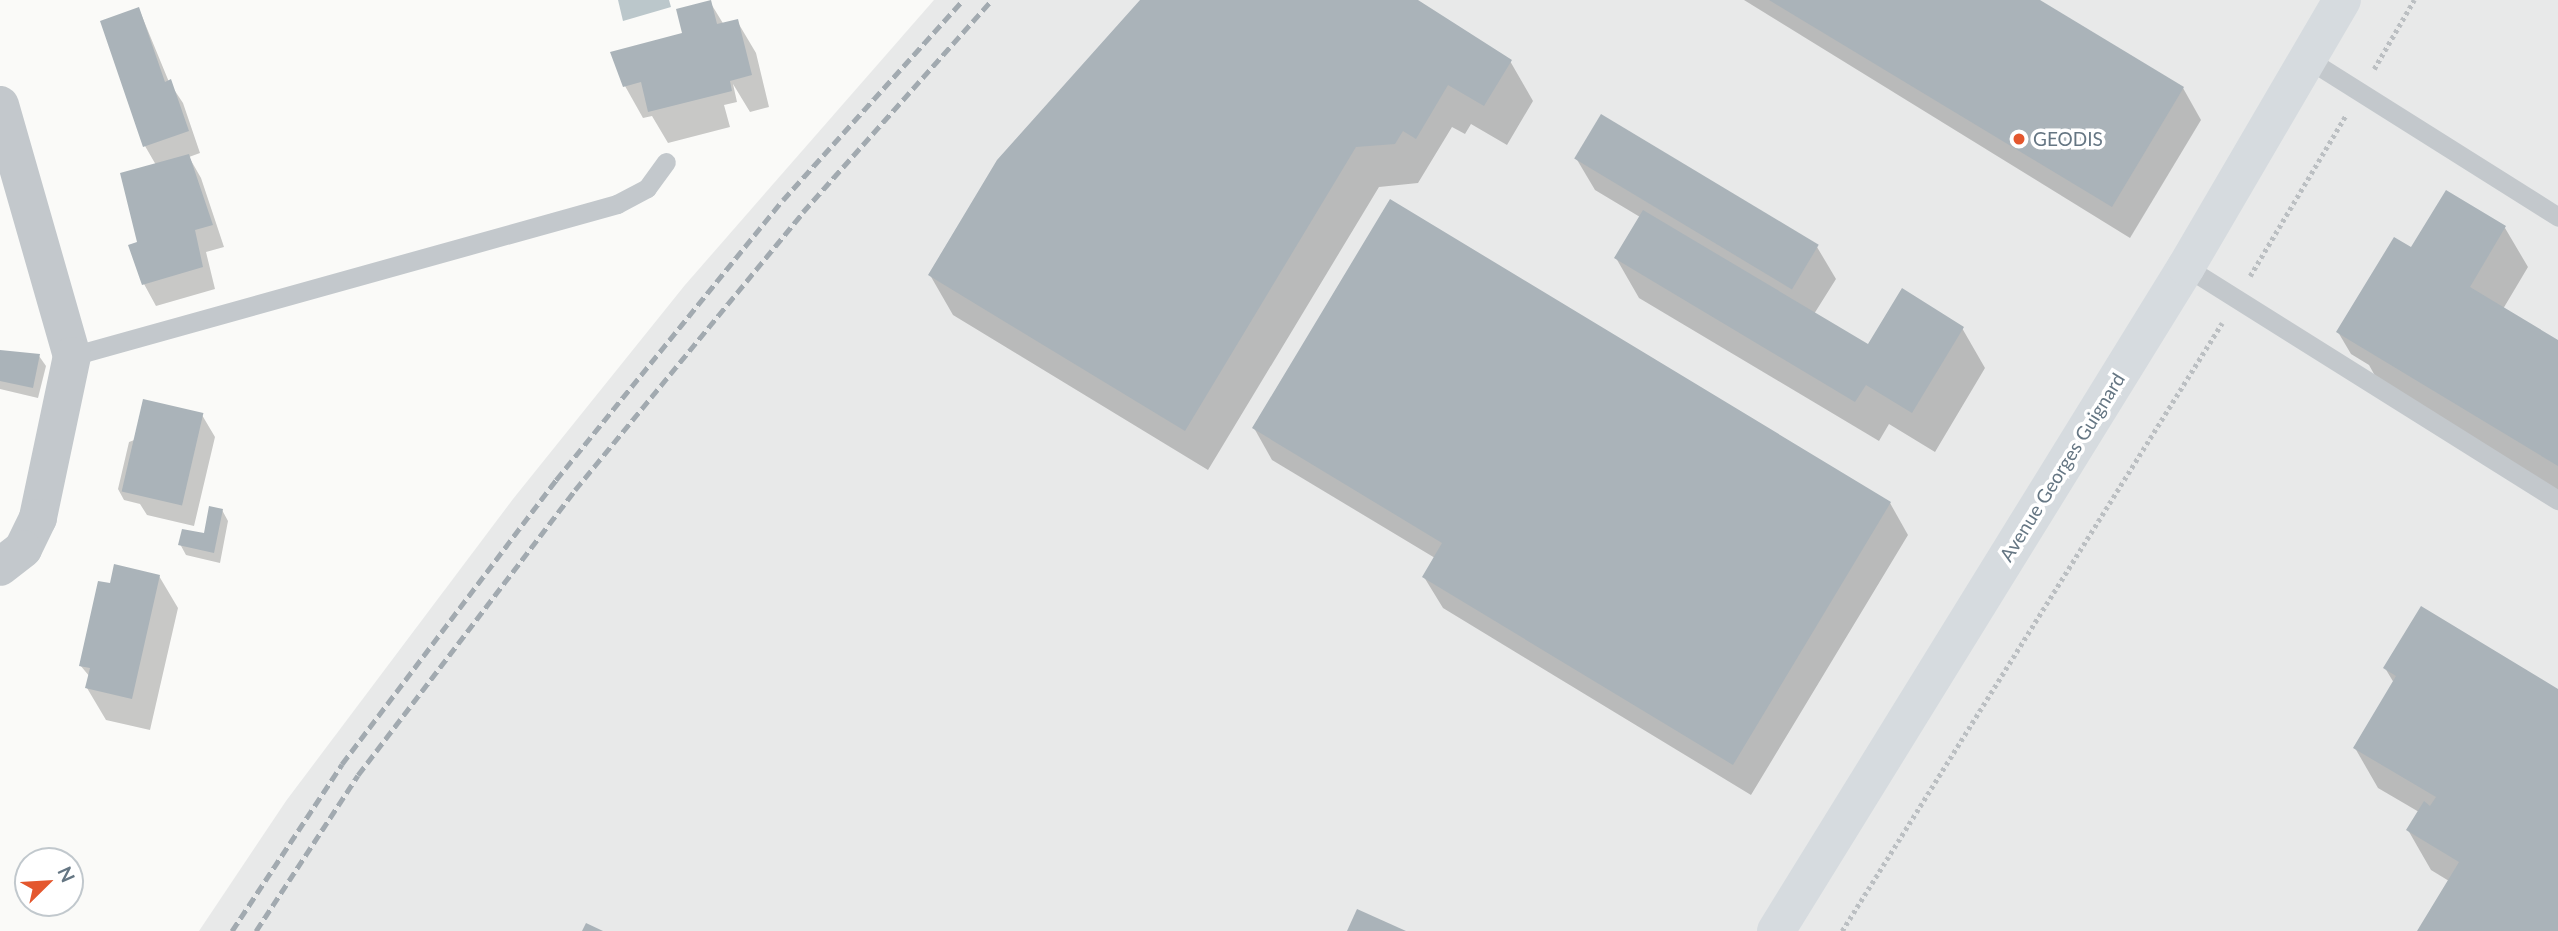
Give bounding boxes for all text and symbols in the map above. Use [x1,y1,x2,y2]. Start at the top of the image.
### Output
place label: GEODIS [2033,128,2103,150]
marker: GEODIS [2011,131,2027,147]
street label: Avenue Georges Guignard [1995,369,2129,565]
north arrow [14,847,84,917]
text: N [53,863,80,885]

